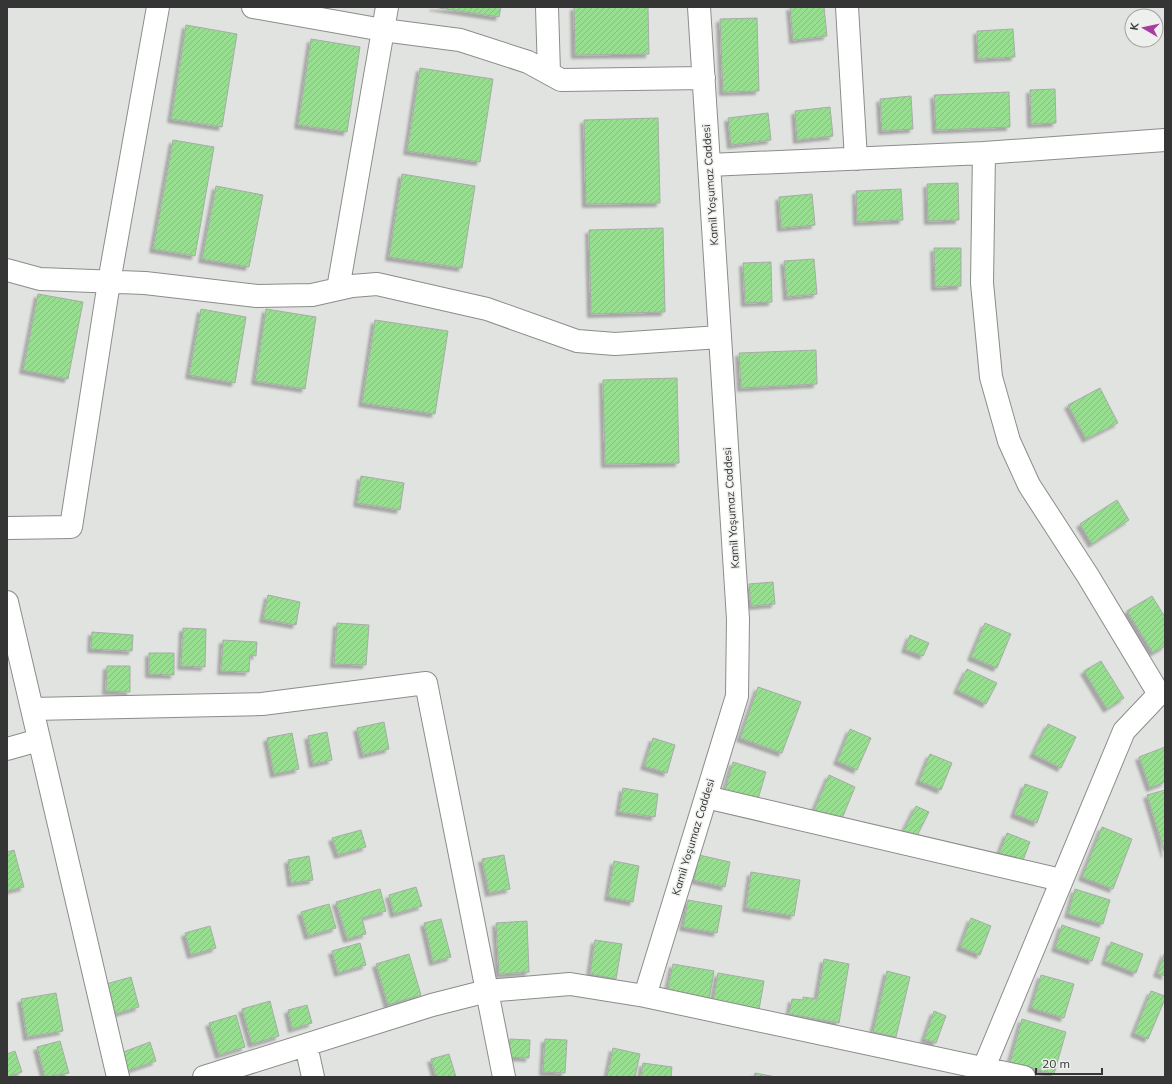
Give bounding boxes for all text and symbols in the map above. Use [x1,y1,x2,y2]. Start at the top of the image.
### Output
north arrow [1124,8,1164,48]
text: K [1127,21,1142,31]
street label: Kamil Yoşumaz Caddesi [699,124,721,246]
street label: Kamil Yoşumaz Caddesi [720,447,742,569]
street label: Kamil Yoşumaz Caddesi [669,777,717,897]
scale bar [1036,1050,1102,1076]
text: 20 m [1042,1056,1070,1071]

